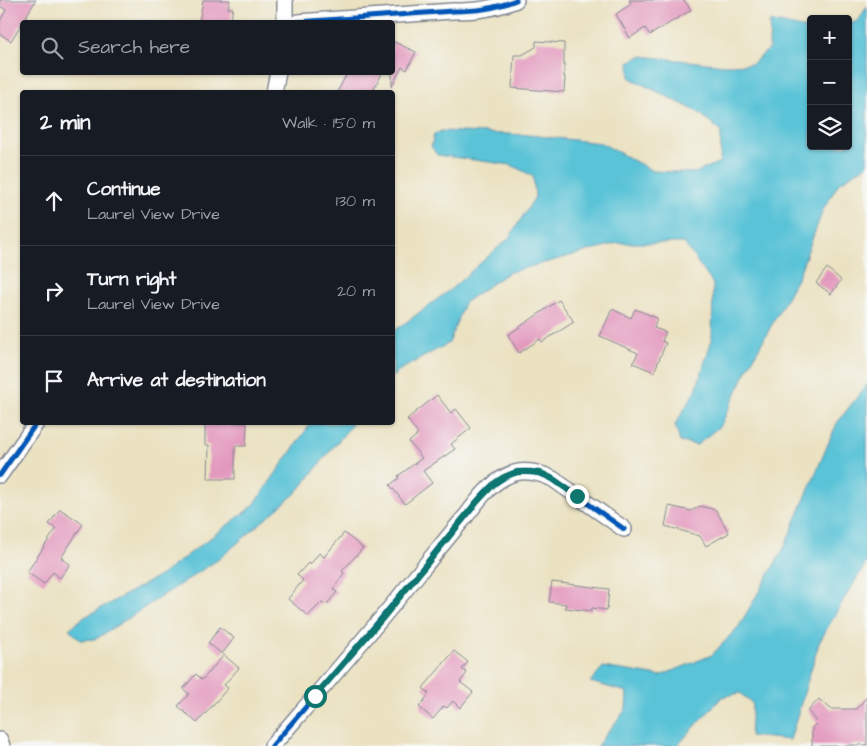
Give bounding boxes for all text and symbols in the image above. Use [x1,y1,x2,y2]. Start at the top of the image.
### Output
map controls [807,15,852,150]
button: + [807,15,852,60]
search box [20,20,395,75]
icon: search [38,34,66,62]
text: Search here [78,34,190,61]
button: − [807,60,852,105]
button: layers [807,105,852,150]
text: 2 min [40,108,90,137]
text: Walk · 150 m [282,112,375,134]
text: Continue [87,176,161,203]
icon: ahead [40,187,68,215]
text: 130 m [336,190,375,212]
text: Laurel View Drive [87,203,220,225]
text: Turn right [87,266,176,293]
icon: right [40,277,68,305]
text: 20 m [337,280,375,302]
text: Laurel View Drive [87,293,220,315]
icon: arrive [40,367,68,395]
text: Arrive at destination [87,367,266,394]
route end [566,485,589,508]
route start [304,685,327,708]

